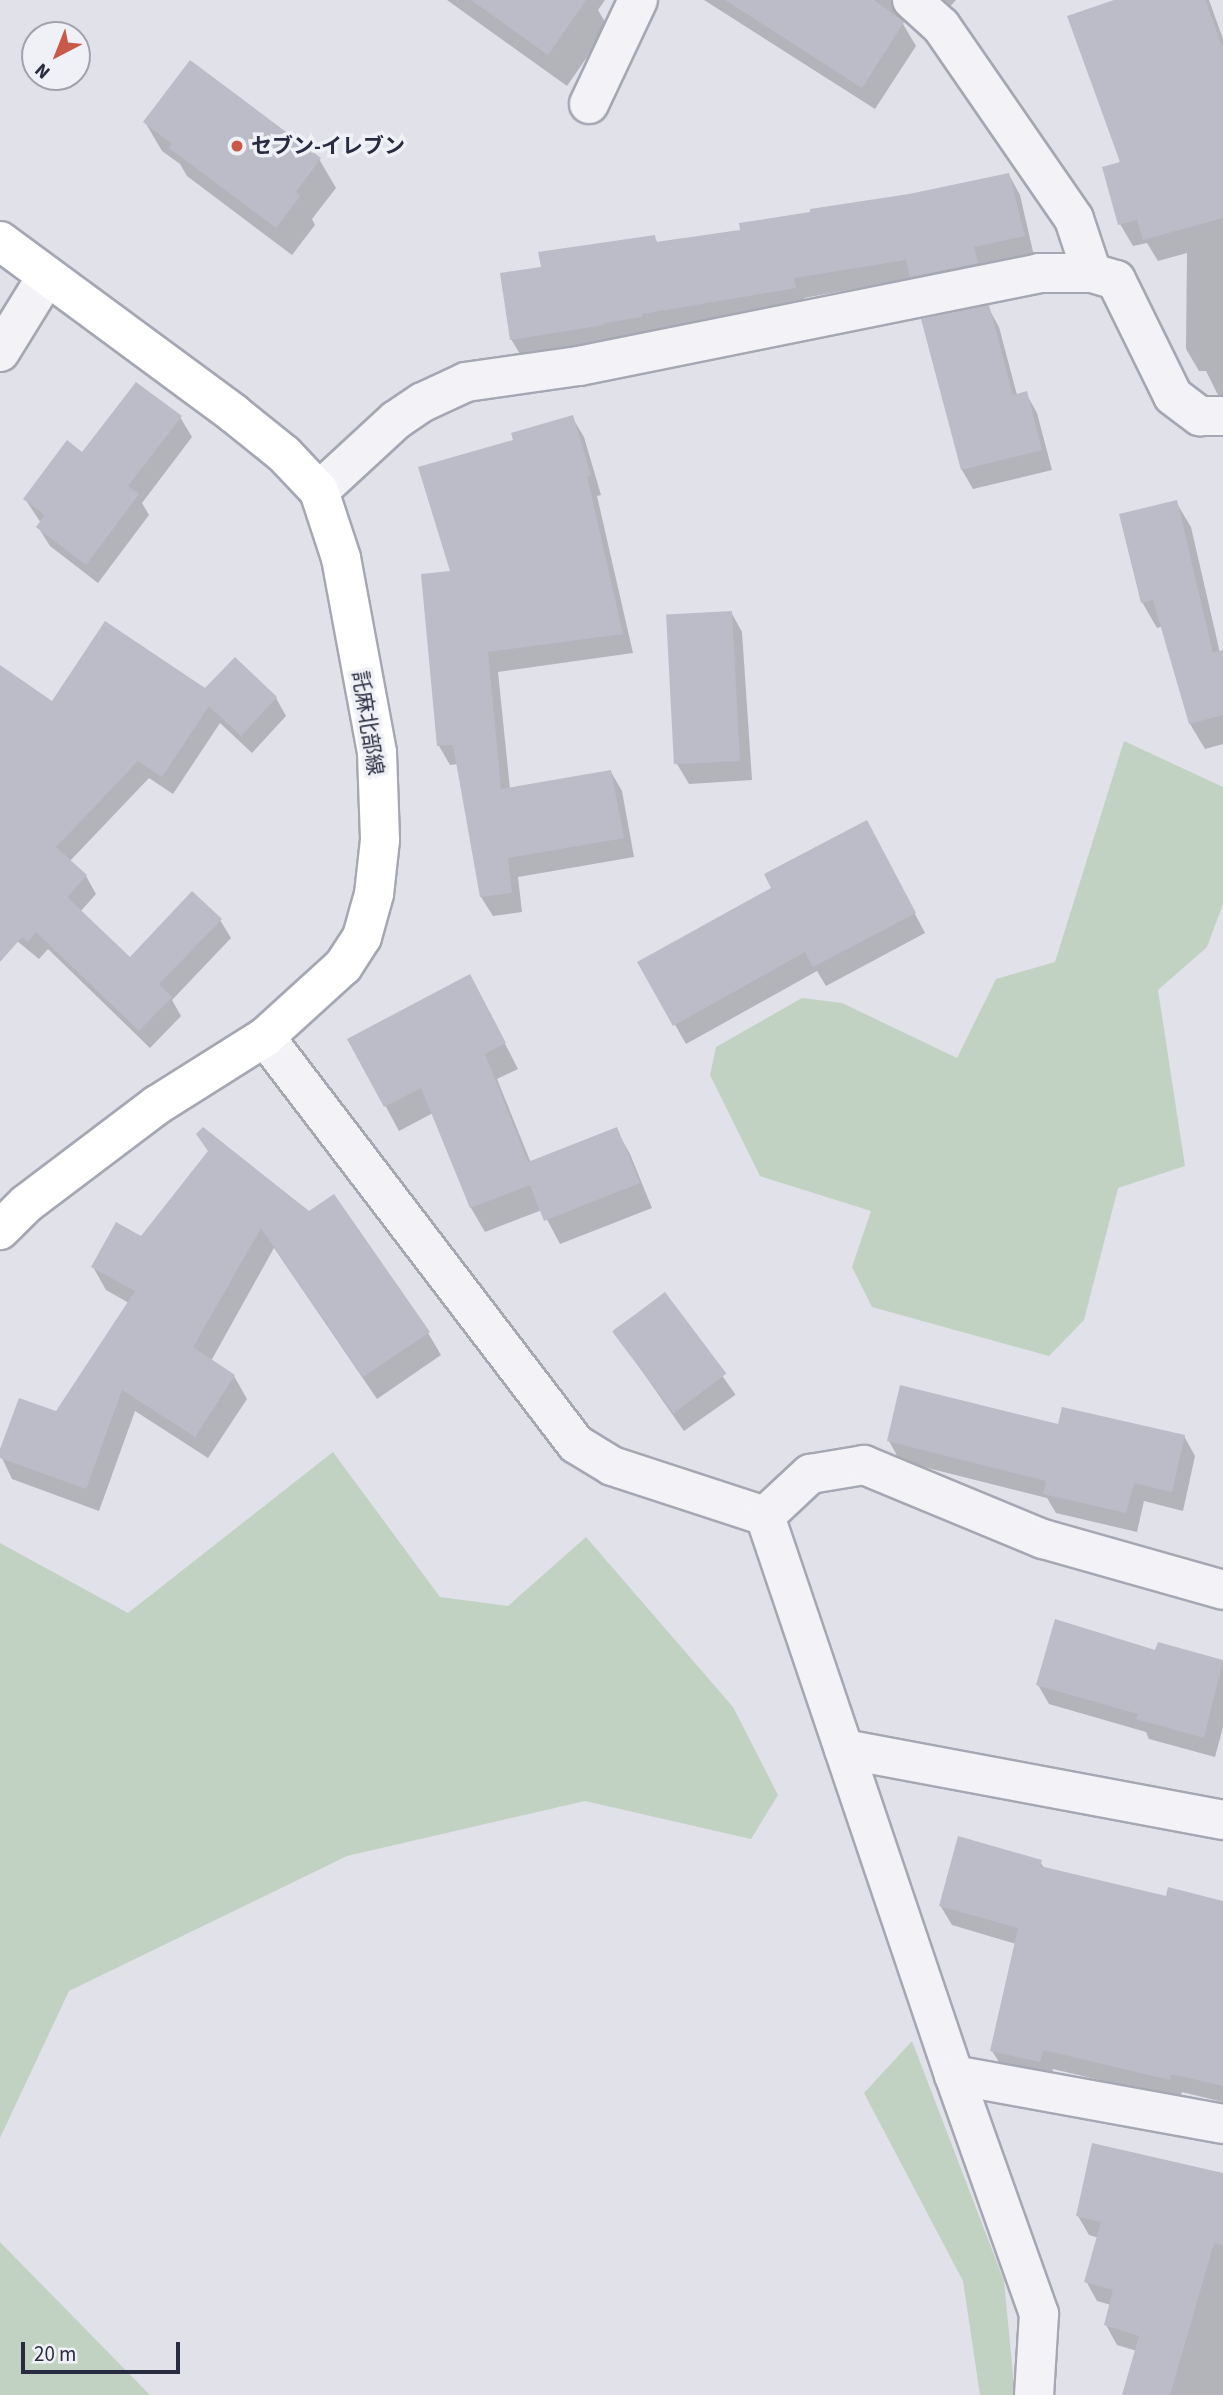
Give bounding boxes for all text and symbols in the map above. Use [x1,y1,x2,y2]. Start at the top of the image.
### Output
north arrow [21,21,91,91]
text: N [29,56,57,85]
place label: セブン-イレブン [251,133,405,159]
marker: セブン-イレブン [229,138,245,154]
street label: 託麻北部線 [347,669,389,777]
scale bar [24,2328,184,2372]
text: 20 m [34,2339,76,2369]

